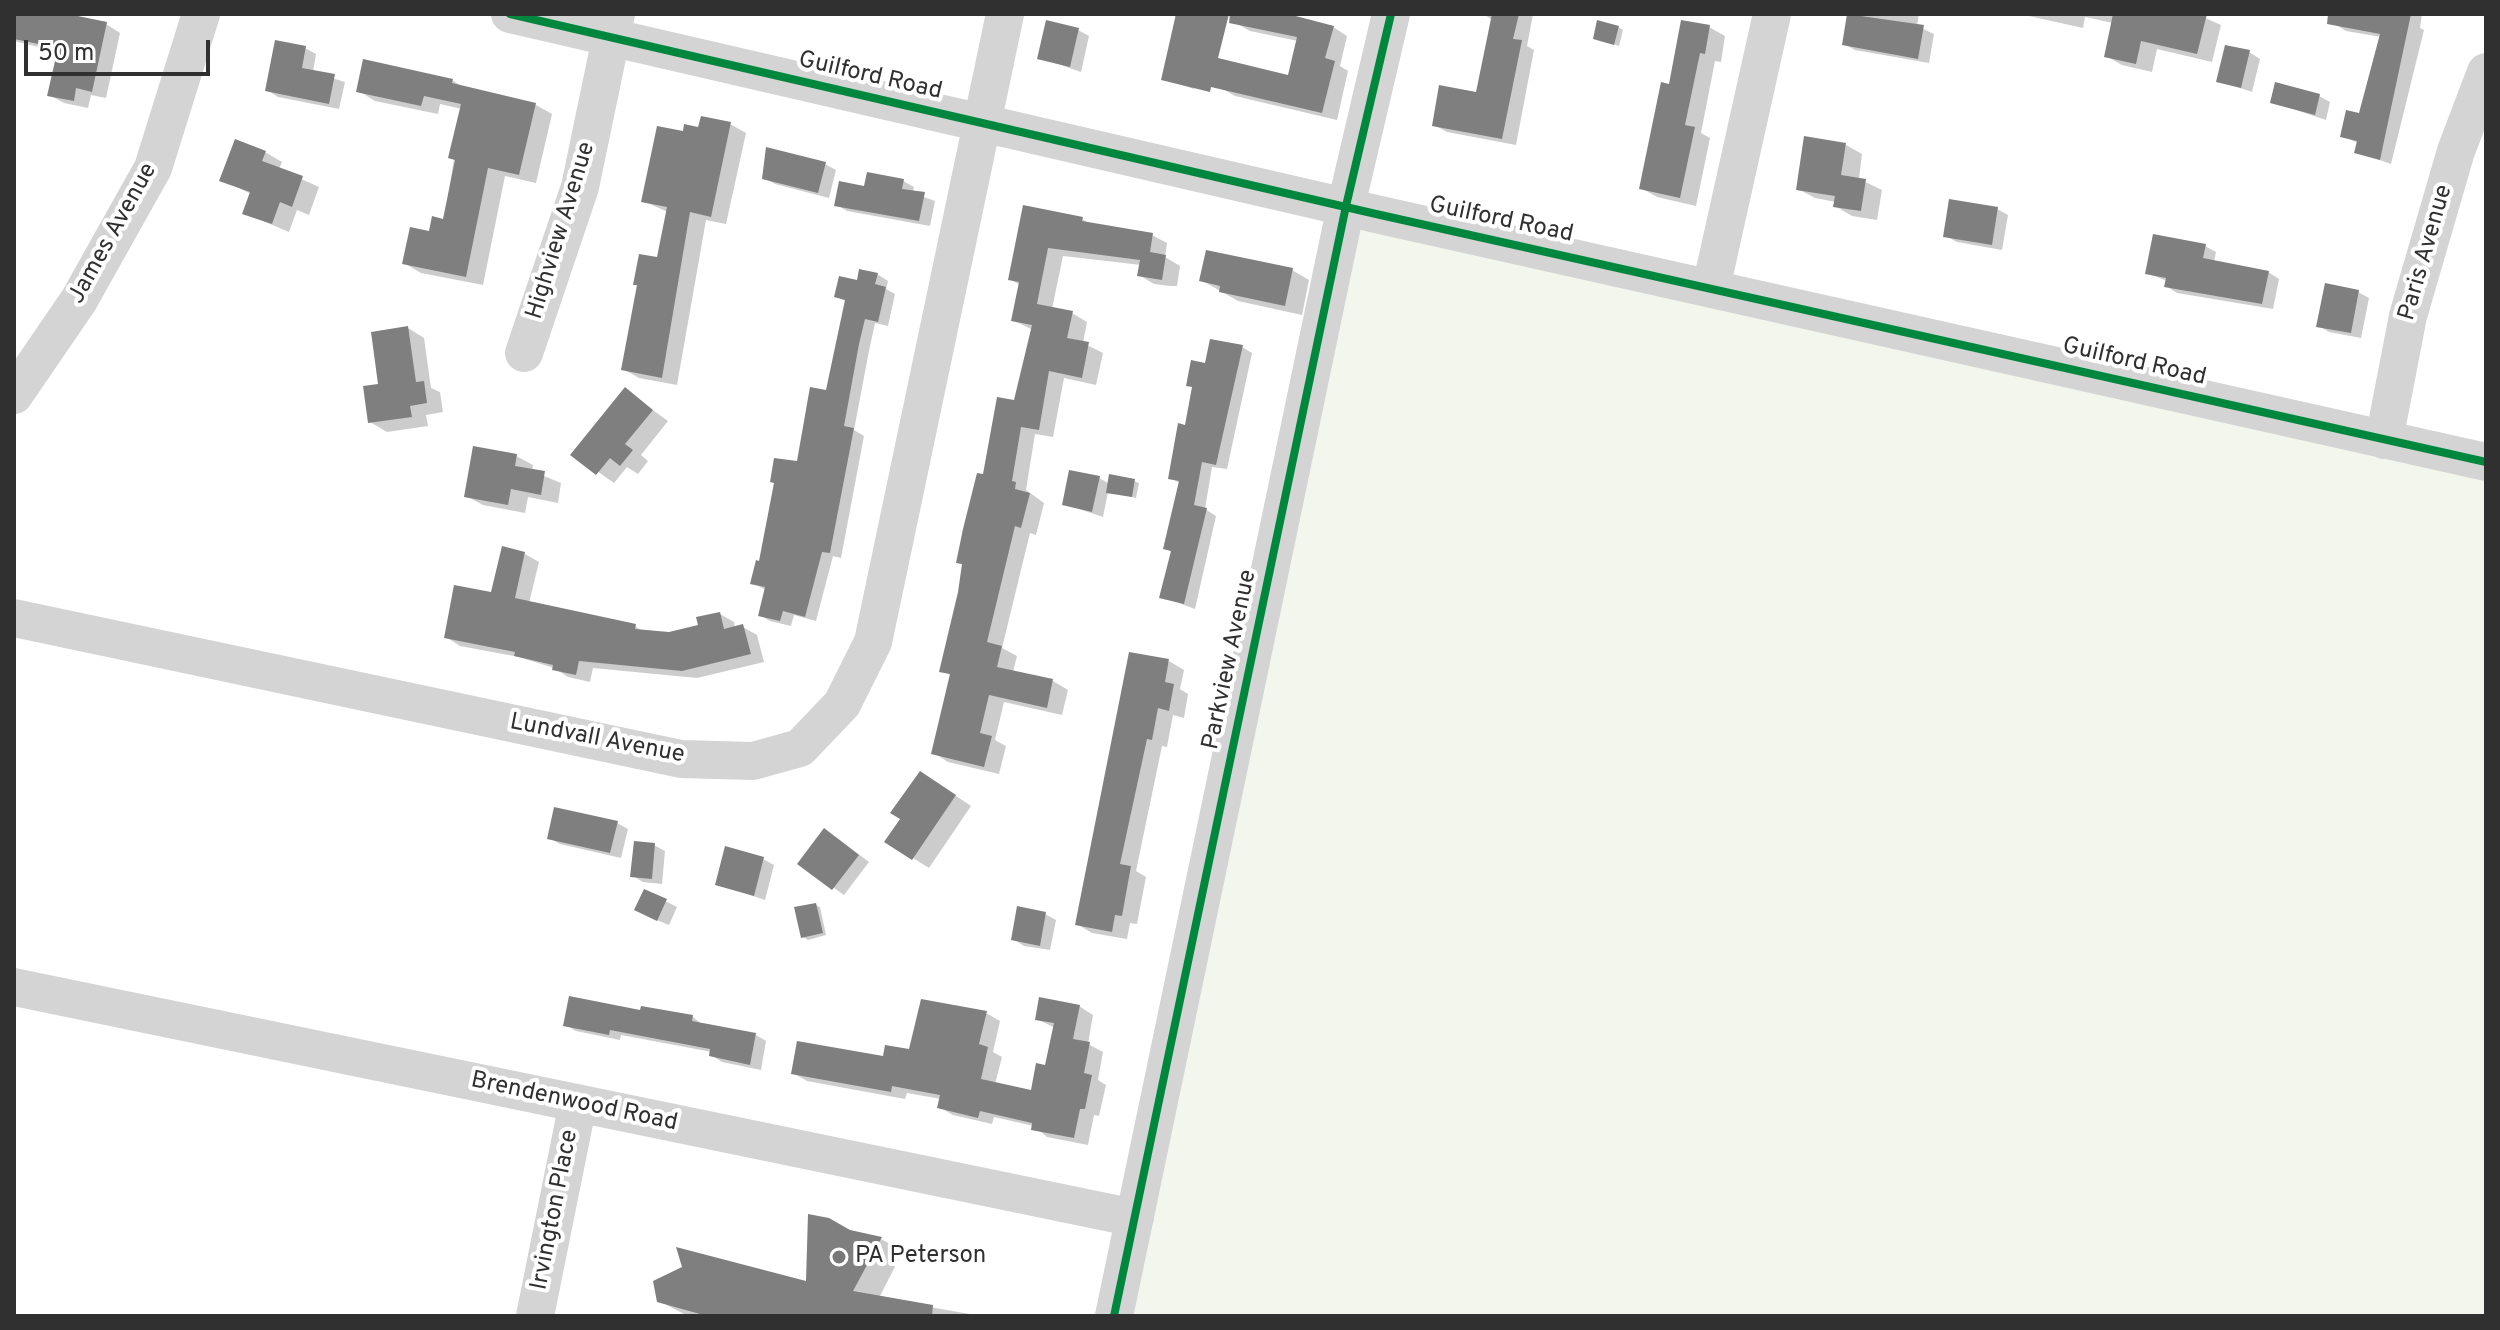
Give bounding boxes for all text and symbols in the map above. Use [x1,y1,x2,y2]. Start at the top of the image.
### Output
scale bar [28,24,214,74]
text: 50 m [38,39,94,69]
street label: Guilford Road [795,46,945,108]
street label: Highview Avenue [521,139,603,323]
street label: James Avenue [63,159,165,309]
street label: Paris Avenue [2394,182,2460,324]
street label: Guilford Road [1426,192,1576,250]
street label: Guilford Road [2059,332,2209,394]
street label: Parkview Avenue [1198,567,1264,753]
street label: Lundvall Avenue [507,709,687,771]
street label: Brendenwood Road [468,1067,680,1139]
street label: Irvington Place [526,1127,586,1293]
place label: PA Peterson [855,1243,986,1271]
marker: PA Peterson [830,1248,848,1266]

